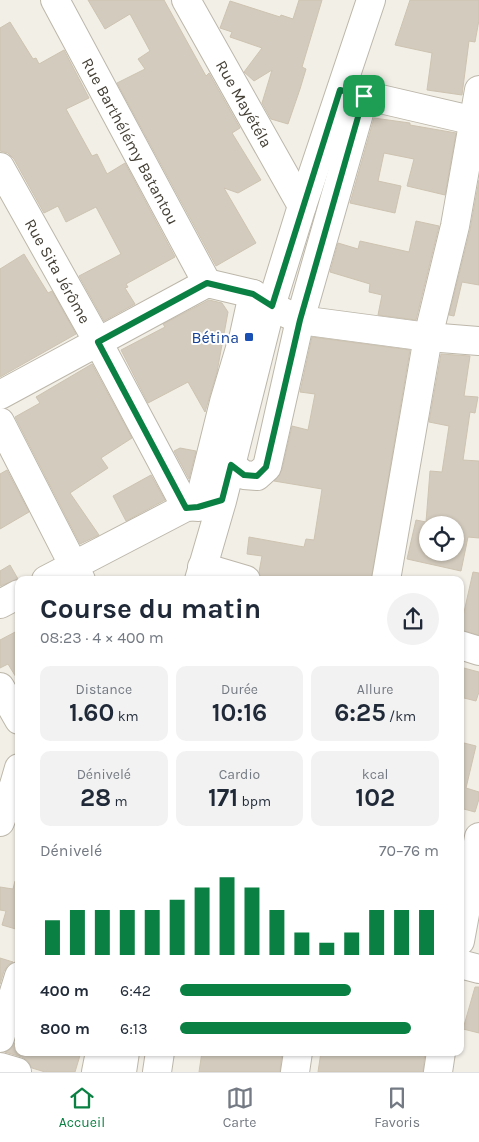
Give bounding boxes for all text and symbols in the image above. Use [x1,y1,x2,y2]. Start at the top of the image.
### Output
street label: Rue Barthélémy Batantou [78,54,183,228]
street label: Rue Mayétéla [212,57,276,151]
pin [343,75,385,117]
icon: arrive [350,82,378,110]
street label: Rue Sita Jérôme [21,215,95,327]
place label: Bétina [192,328,239,347]
marker: Bétina [243,331,255,343]
map controls [419,516,464,561]
button: locate [419,516,464,561]
text: Course du matin [40,592,261,625]
button: share [387,593,439,645]
text: 08:23 · 4 × 400 m [40,628,164,647]
text: Distance [76,681,132,698]
text: Durée [221,681,258,698]
text: Allure [357,681,393,698]
text: 1.60 [69,698,114,727]
text: 10:16 [212,698,267,727]
text: 6:25 [334,698,386,727]
text: km [114,708,139,725]
text: /km [386,708,416,725]
text: Dénivelé [77,766,131,783]
text: Cardio [219,766,260,783]
text: kcal [362,766,389,783]
text: 28 [80,783,111,812]
text: 171 [208,783,238,812]
text: 102 [355,783,395,812]
text: m [111,793,128,810]
text: bpm [238,793,271,810]
text: Dénivelé [40,841,102,860]
text: 70–76 m [379,841,439,860]
text: 400 m [40,981,89,1000]
text: 6:42 [120,981,151,1000]
text: 800 m [40,1019,90,1038]
text: 6:13 [120,1019,148,1038]
tab: Accueil [59,1084,105,1131]
tab: Carte [223,1084,257,1131]
tab: Favoris [374,1084,420,1131]

